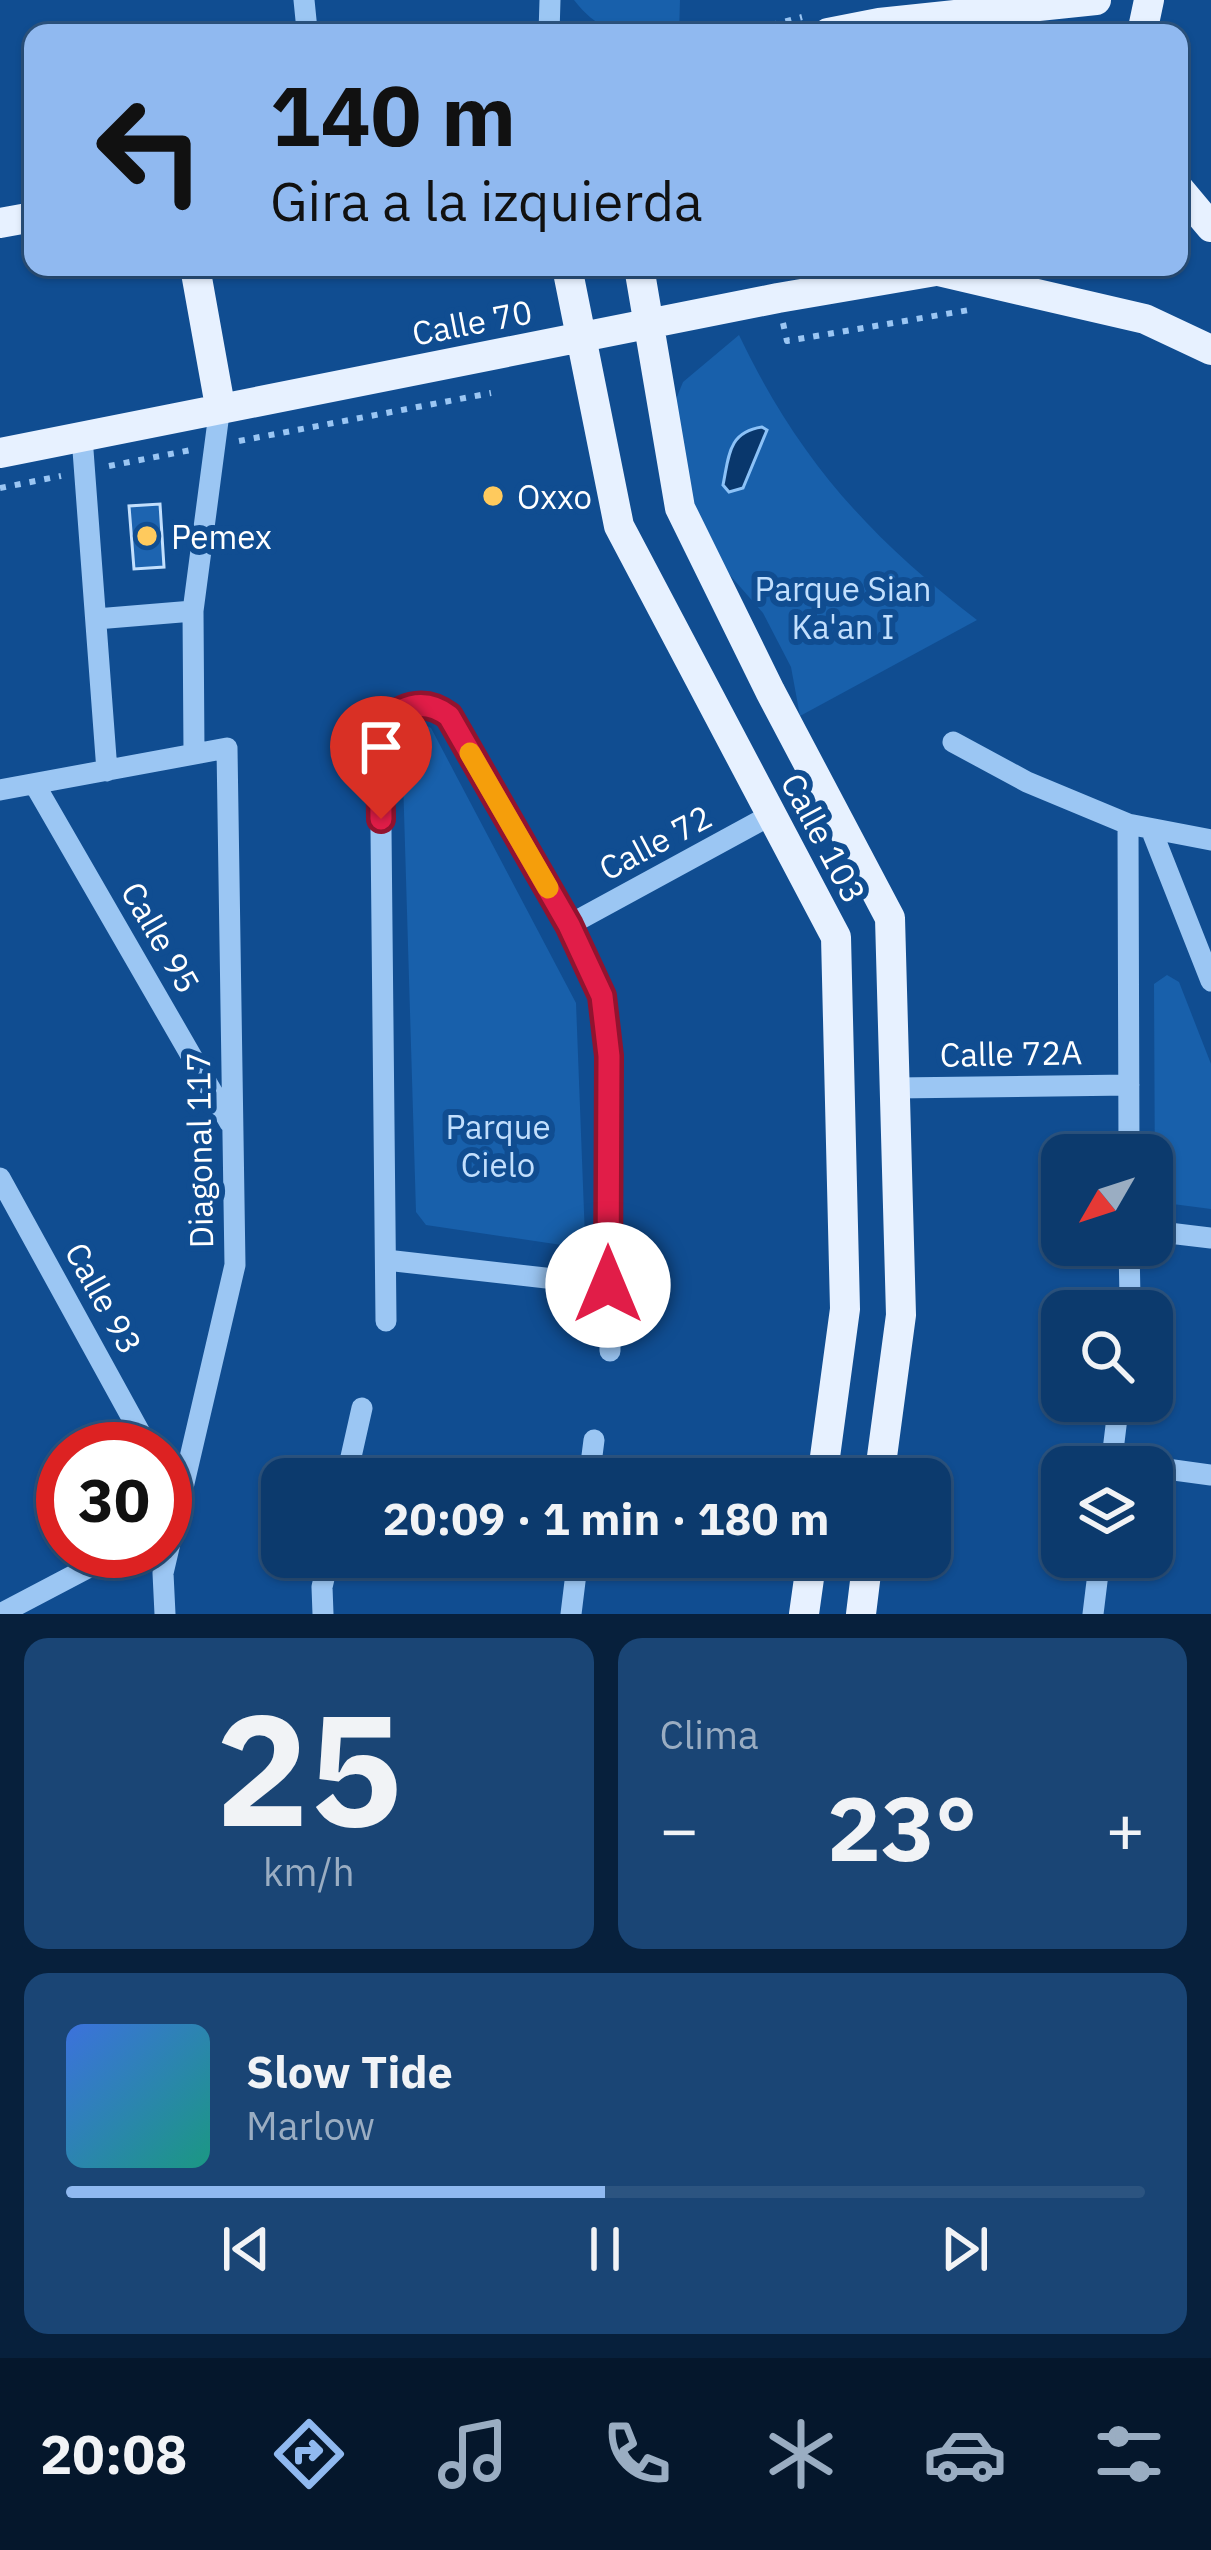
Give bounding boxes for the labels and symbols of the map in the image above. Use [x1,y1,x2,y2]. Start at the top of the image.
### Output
street label: Calle 70 [408,289,536,355]
place label: Oxxo [517,475,592,518]
marker: Oxxo [480,483,506,509]
place label: Pemex [171,515,272,558]
marker: Pemex [134,523,160,549]
park label: Parque Sian Ka'an I [755,567,931,648]
pin [330,696,432,819]
street label: Calle 103 [772,766,876,910]
street label: Calle 72 [591,795,719,889]
street label: Calle 95 [112,874,210,1000]
street label: Calle 72A [939,1030,1083,1076]
street label: Diagonal 117 [176,1052,222,1248]
park label: Parque Cielo [445,1105,551,1186]
north arrow [1041,1134,1173,1266]
position arrow [545,1222,671,1348]
street label: Calle 93 [56,1234,152,1362]
speed limit sign: 30 [36,1422,192,1578]

